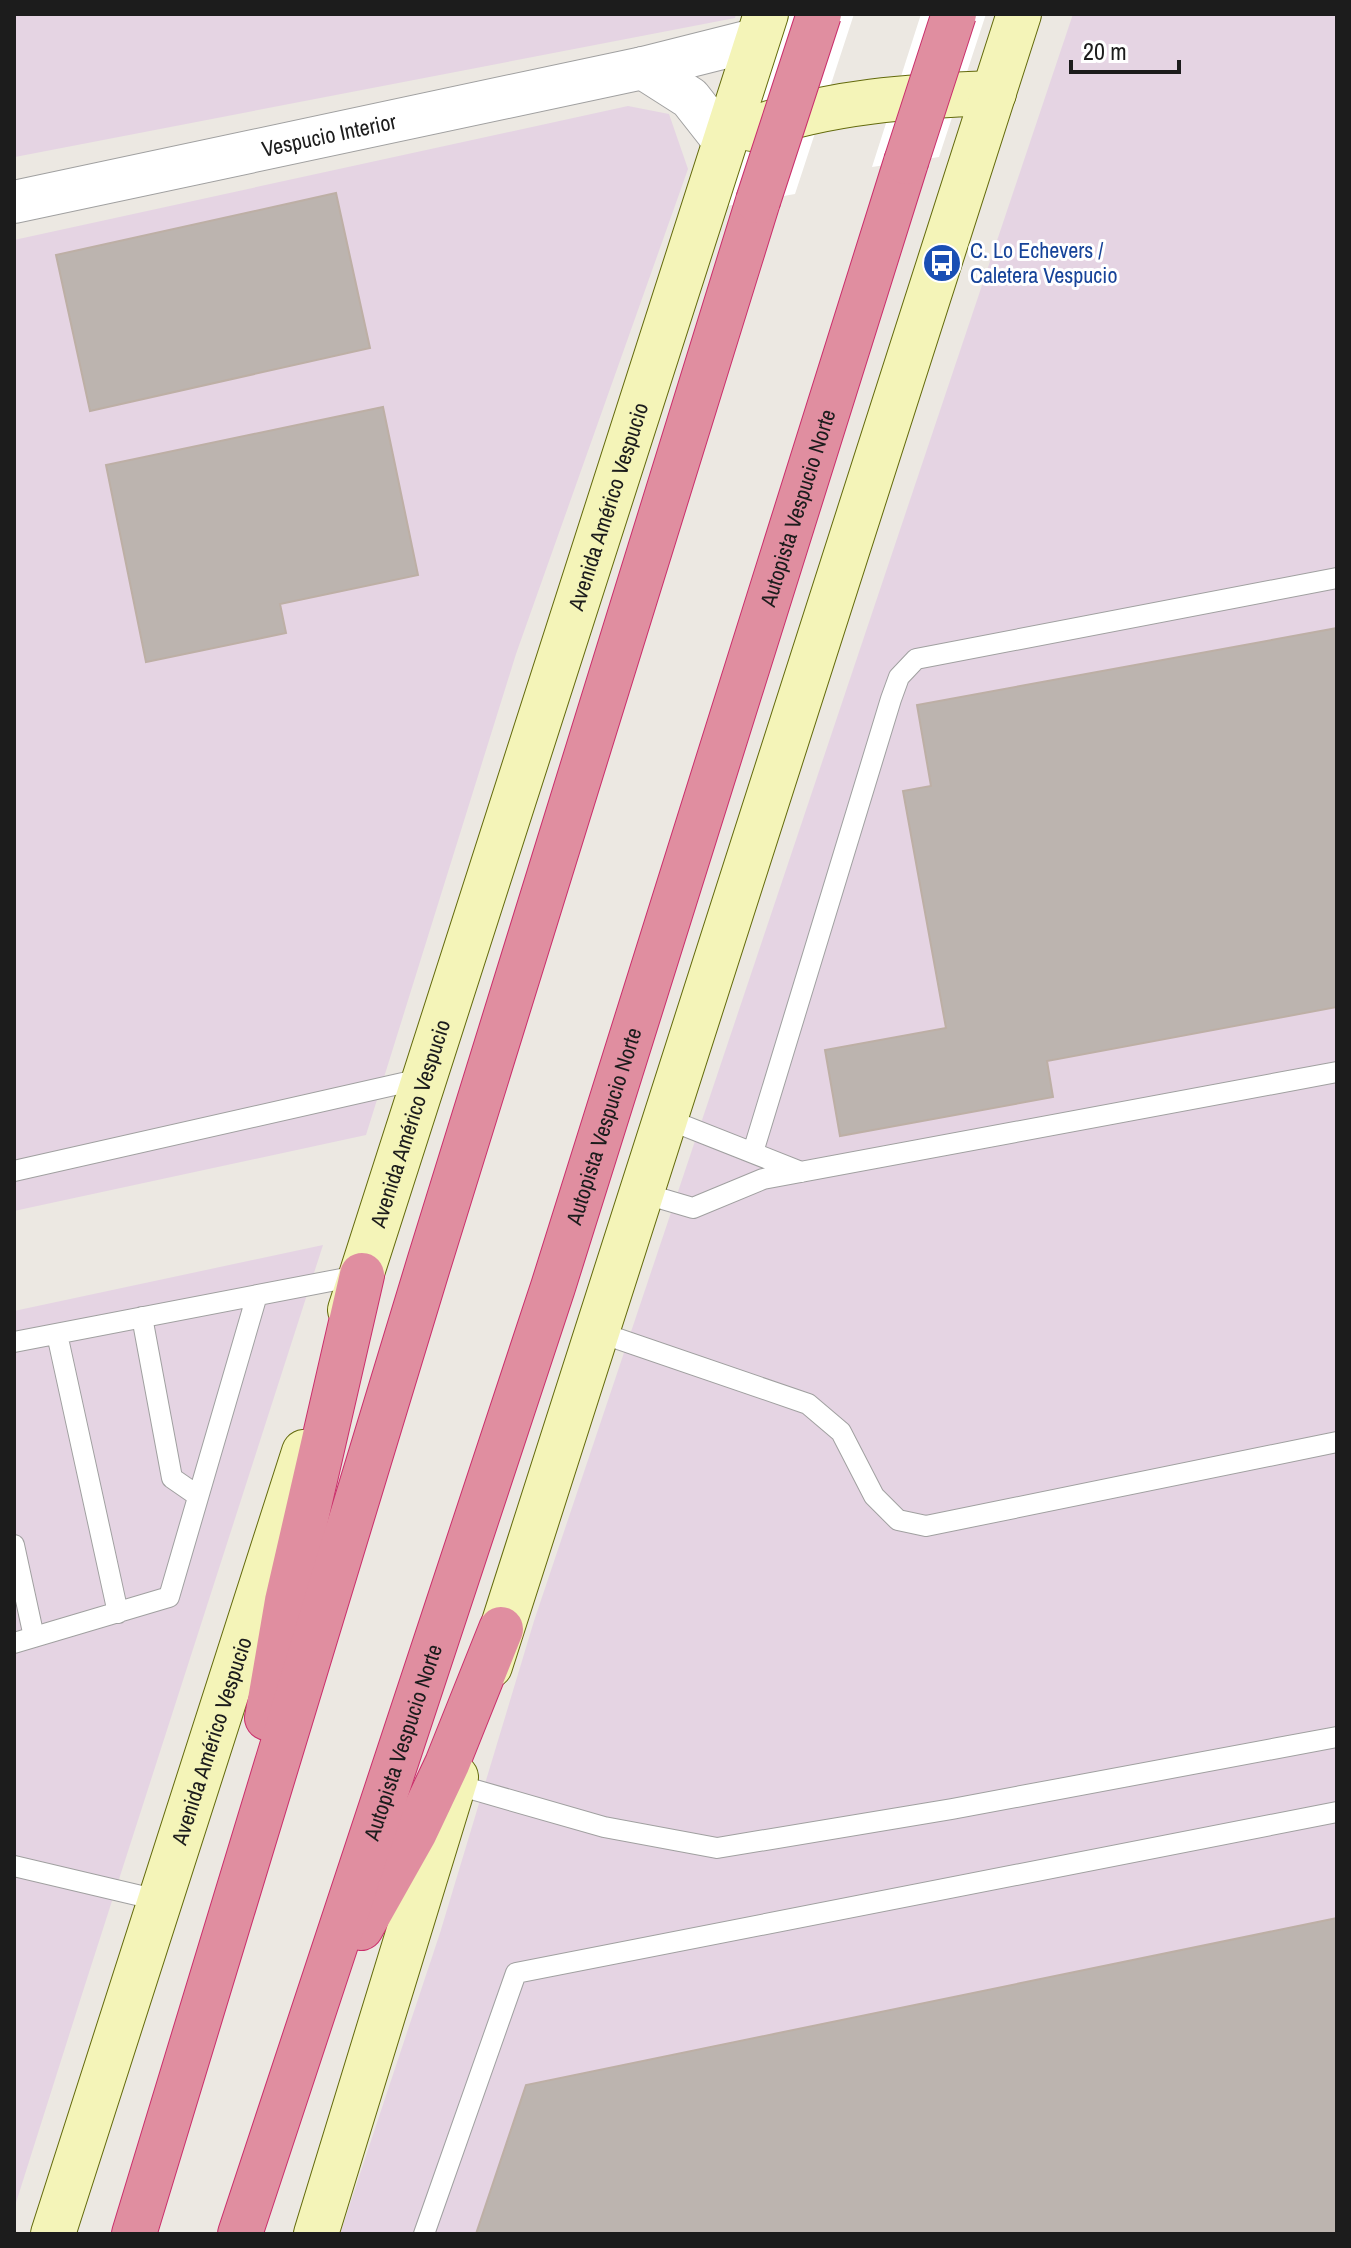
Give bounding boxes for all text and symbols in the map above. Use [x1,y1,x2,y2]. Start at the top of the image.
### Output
scale bar [1071,24,1179,74]
text: 20 m [1083,35,1127,67]
street label: Vespucio Interior [259,106,399,164]
place label: C. Lo Echevers / Caletera Vespucio [970,235,1117,290]
bus stop icon: C. Lo Echevers / Caletera Vespucio [921,242,963,284]
street label: Avenida Américo Vespucio [560,399,655,615]
street label: Autopista Vespucio Norte [752,406,842,611]
street label: Avenida Américo Vespucio [362,1016,457,1232]
street label: Autopista Vespucio Norte [558,1024,648,1229]
street label: Avenida Américo Vespucio [164,1633,259,1849]
street label: Autopista Vespucio Norte [356,1640,449,1845]

